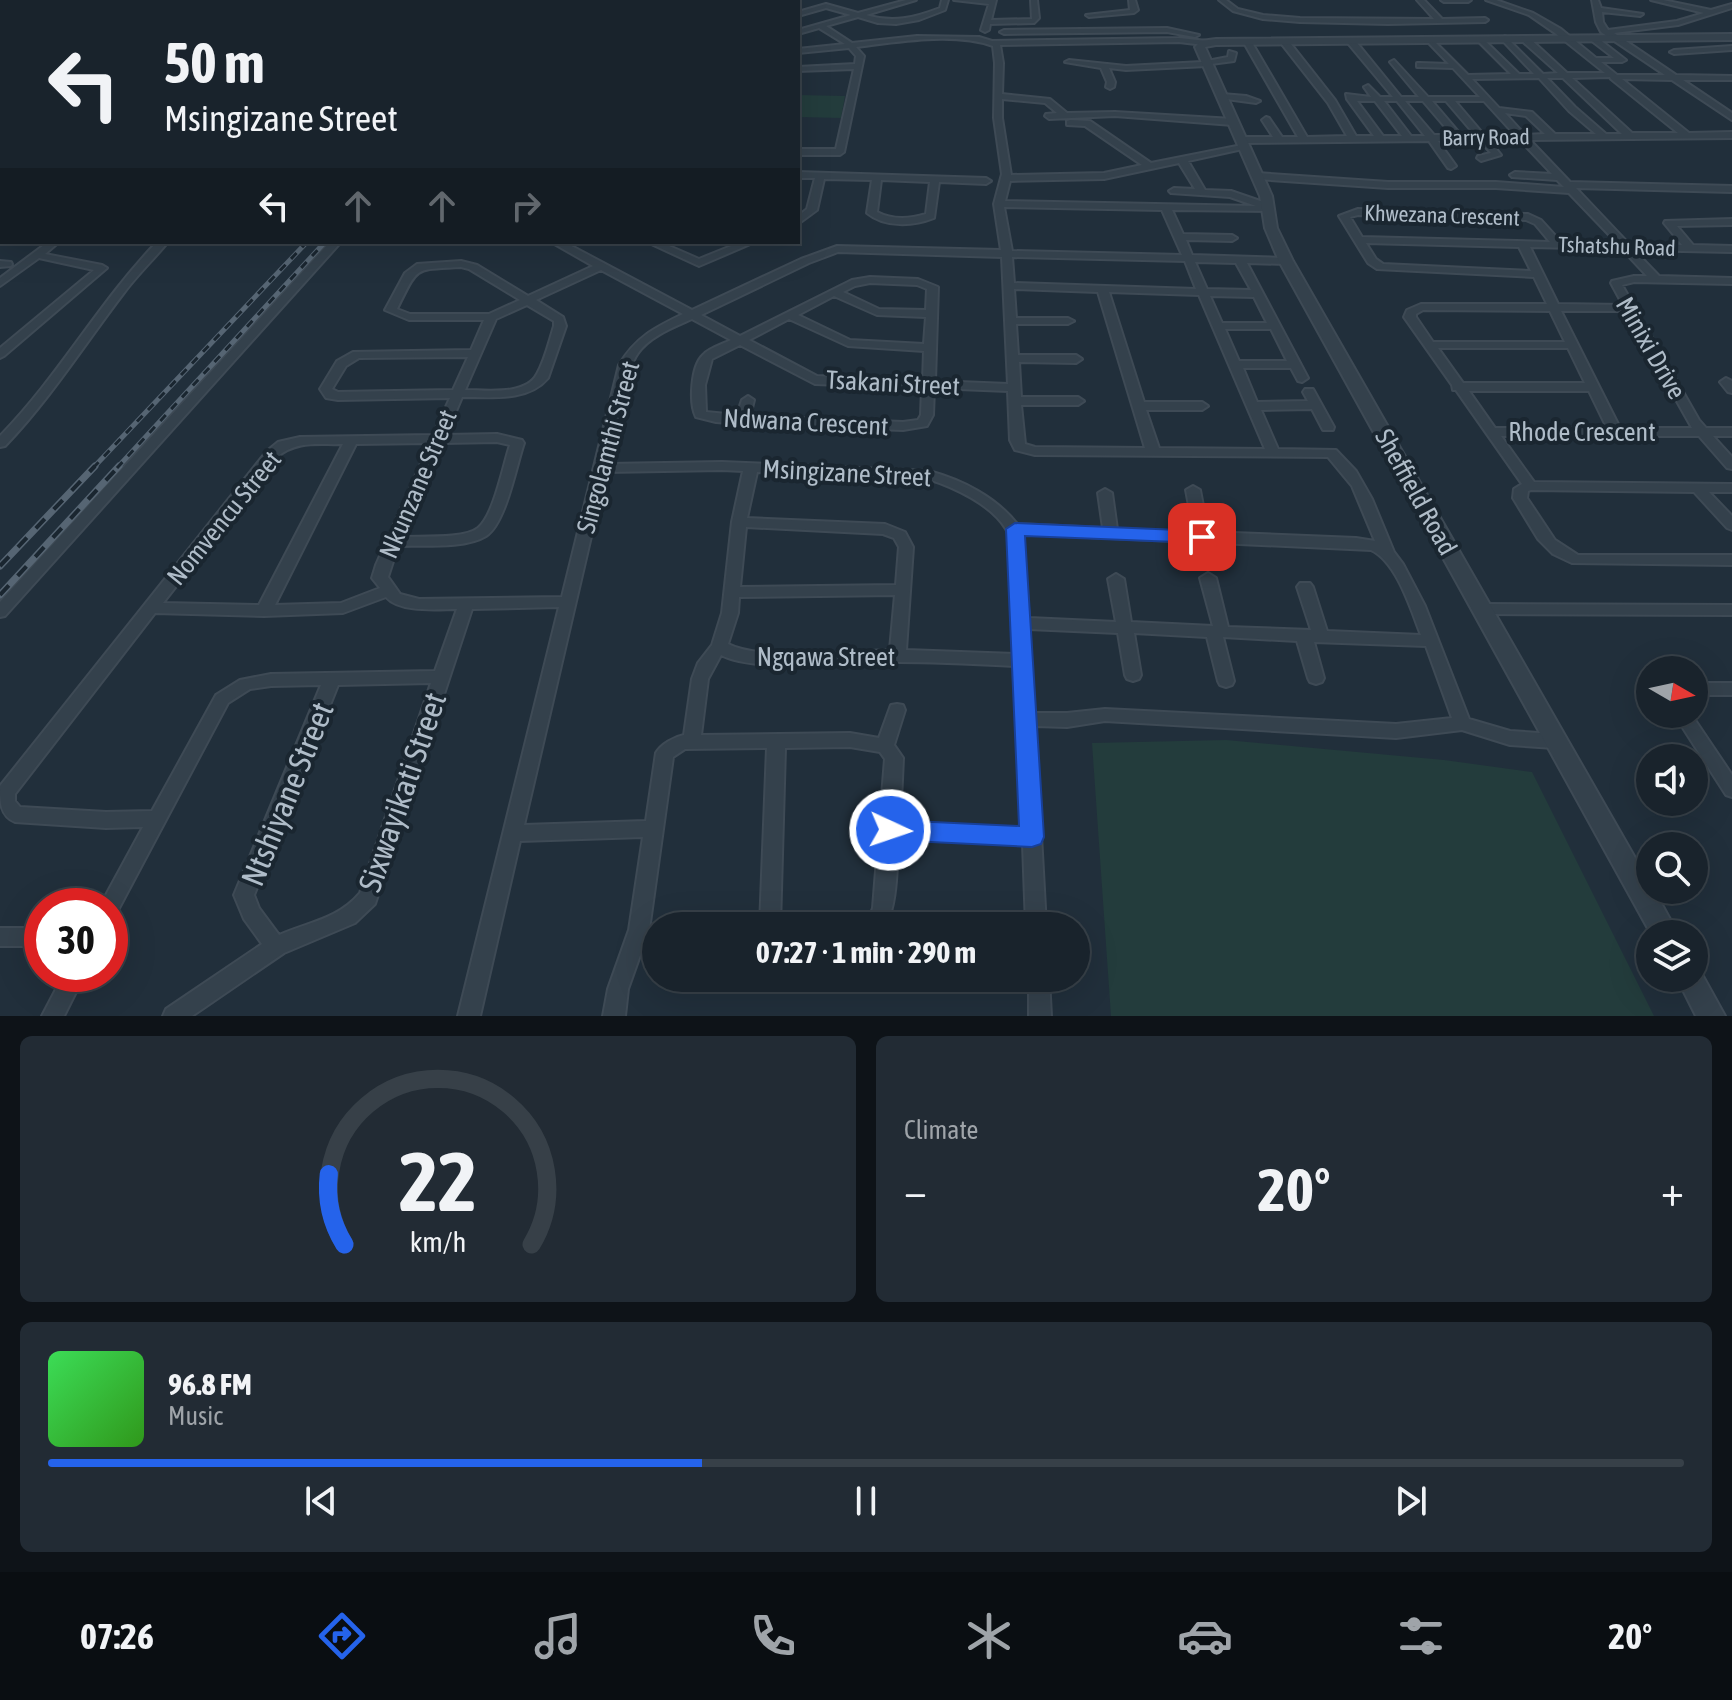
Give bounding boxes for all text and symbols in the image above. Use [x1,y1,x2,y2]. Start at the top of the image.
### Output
text: 50 m [164,31,265,95]
icon: left [32,32,136,136]
text: Msingizane Street [164,97,398,139]
street label: Barry Road [1442,123,1530,151]
icon: left [252,184,296,228]
icon: ahead [336,184,380,228]
icon: ahead [420,184,464,228]
icon: right [504,184,548,228]
street label: Khwezana Crescent [1364,199,1520,231]
street label: Tshatshu Road [1558,231,1676,261]
street label: Minixi Drive [1610,292,1692,404]
street label: Singolamthi Street [571,358,645,536]
street label: Tsakani Street [825,365,961,401]
street label: Ndwana Crescent [723,403,889,441]
street label: Nkunzane Street [373,405,463,563]
street label: Rhode Crescent [1508,417,1656,447]
street label: Sheffield Road [1369,424,1463,560]
street label: Nomvencu Street [161,445,287,591]
street label: Msingizane Street [762,454,932,492]
pin [1168,503,1236,571]
icon: arrive [1180,515,1224,559]
street label: Ngqawa Street [757,642,895,672]
north arrow [1636,656,1708,728]
map controls [1636,656,1708,992]
street label: Sixwayikati Street [351,688,453,896]
street label: Ntshiyane Street [233,697,341,891]
button: sound [1636,744,1708,816]
position arrow [848,788,932,872]
button: search [1636,832,1708,904]
speed limit sign: 30 [24,888,128,992]
button: layers [1636,920,1708,992]
text: 07:27 · 1 min · 290 m [756,935,976,969]
text: Climate [904,1115,978,1145]
text: 22 [399,1133,477,1229]
text: 20° [1258,1155,1330,1224]
text: − [904,1165,927,1215]
text: + [1661,1165,1684,1215]
text: km/h [410,1225,466,1258]
text: 96.8 FM [168,1367,252,1401]
text: Music [168,1401,223,1431]
icon: previous [299,1479,343,1523]
icon: pause [844,1479,888,1523]
icon: next [1389,1479,1433,1523]
icon: directions [314,1608,370,1664]
icon: music [530,1608,586,1664]
icon: phone [745,1608,801,1664]
icon: climate [961,1608,1017,1664]
icon: car [1177,1608,1233,1664]
icon: filters [1393,1608,1449,1664]
text: 07:26 [80,1615,154,1657]
text: 20° [1608,1615,1652,1657]

